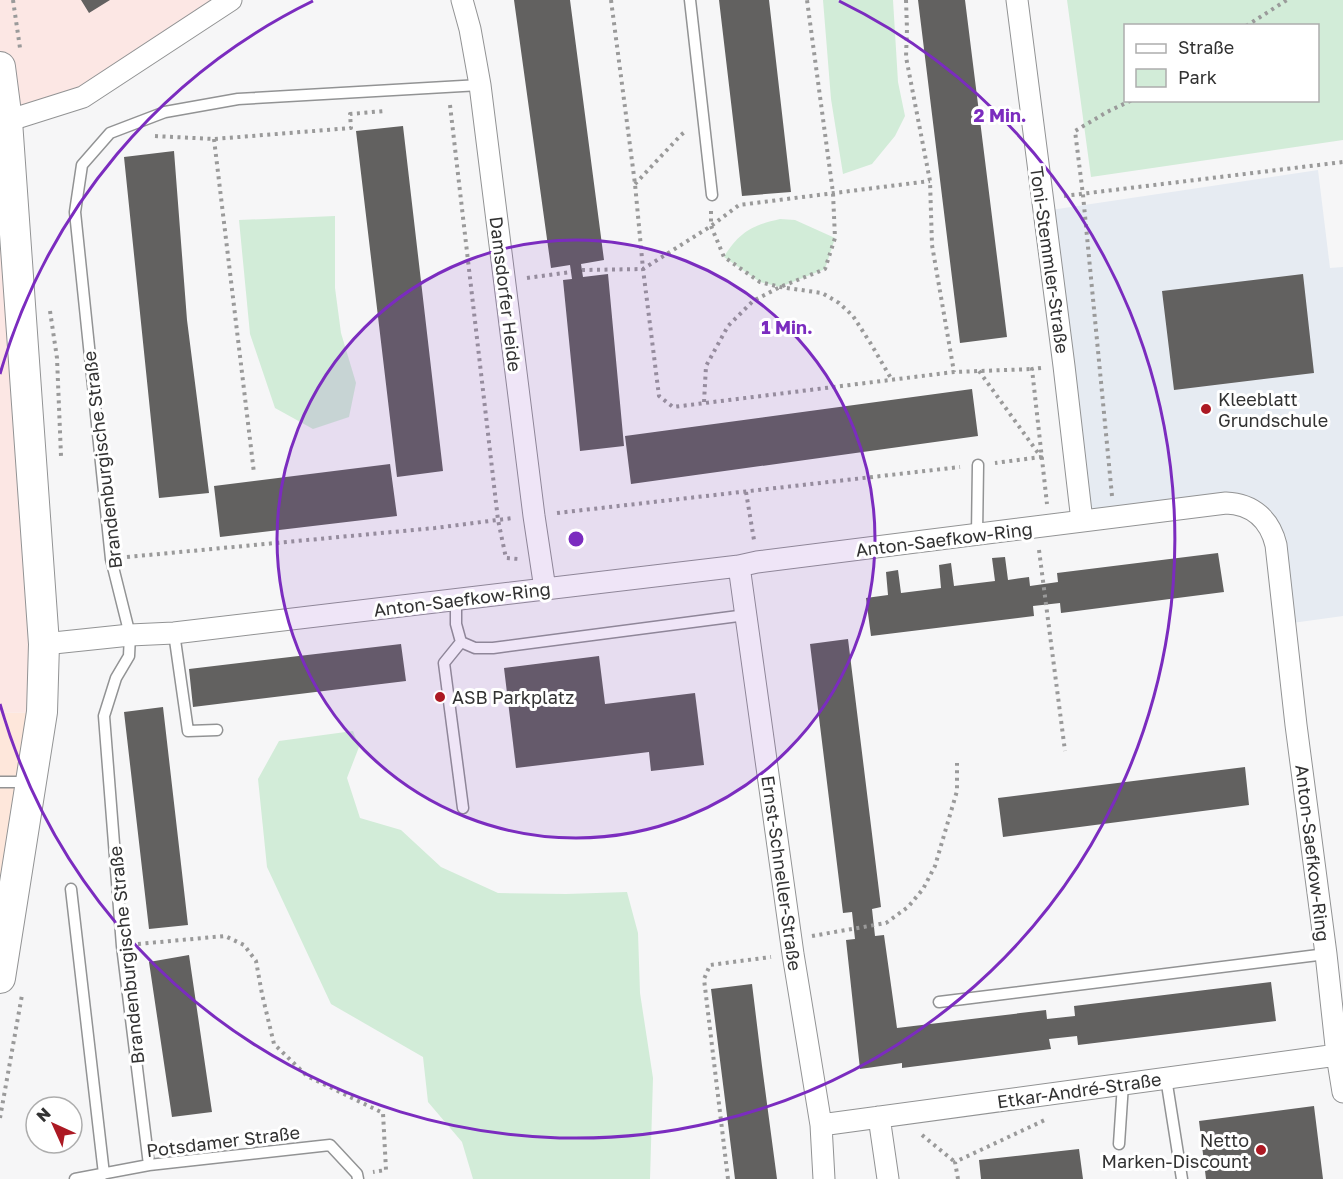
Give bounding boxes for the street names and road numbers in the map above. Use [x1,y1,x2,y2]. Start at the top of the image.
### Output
street label: Toni-Stemmler-Straße [1026,165,1074,355]
street label: Damsdorfer Heide [486,215,526,373]
street label: Brandenburgische Straße [78,350,126,570]
street label: Anton-Saefkow-Ring [854,517,1034,561]
street label: Anton-Saefkow-Ring [372,577,552,621]
street label: Anton-Saefkow-Ring [1291,763,1335,943]
street label: Ernst-Schneller-Straße [757,774,807,972]
street label: Brandenburgische Straße [104,845,148,1065]
street label: Etkar-André-Straße [995,1068,1163,1112]
street label: Potsdamer Straße [145,1121,301,1161]

